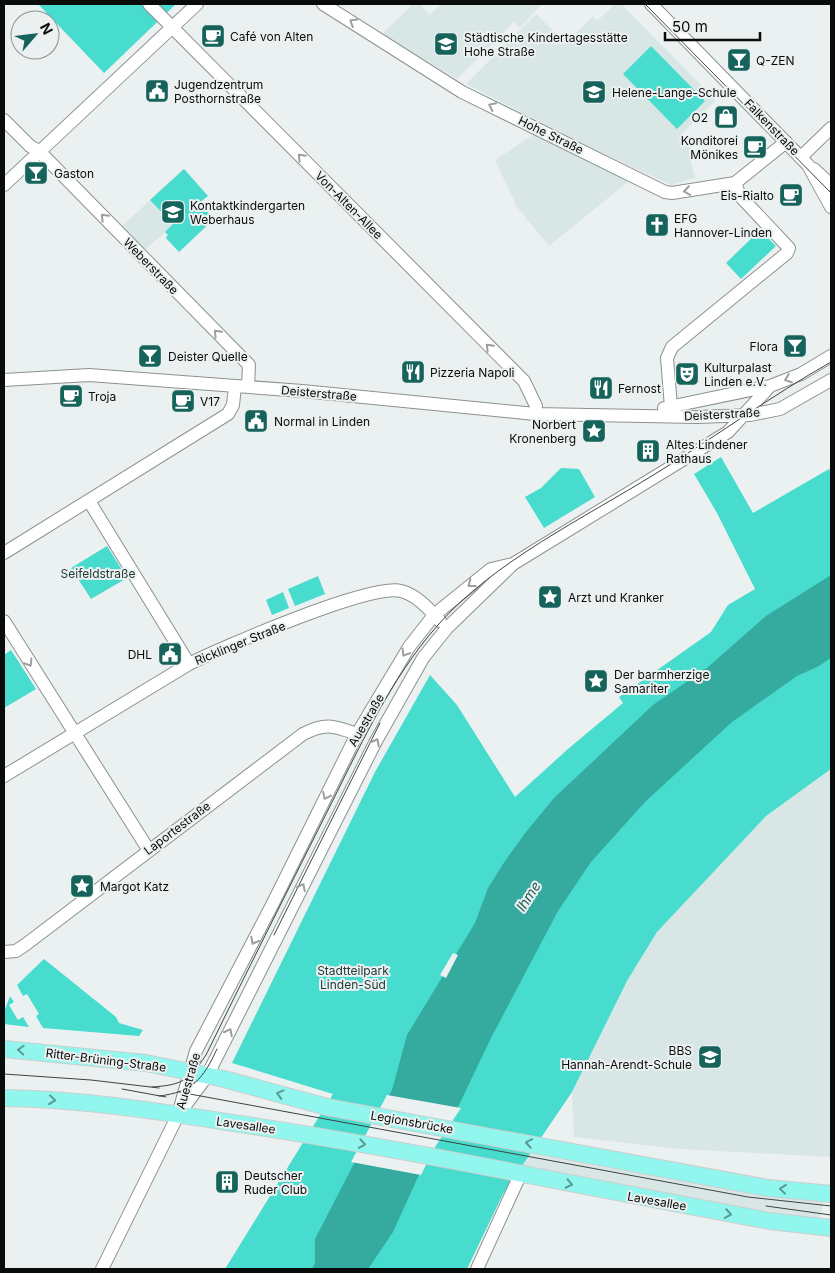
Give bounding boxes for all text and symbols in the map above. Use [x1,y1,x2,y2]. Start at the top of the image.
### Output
north arrow [10,10,60,60]
scale bar [665,10,760,42]
text: 50 m [672,17,708,36]
one-way arrow [349,19,358,29]
text: N [37,20,57,37]
cafe icon: Café von Alten [200,23,226,49]
place label: Café von Alten [230,29,313,44]
place label: Städtische Kindertagesstätte Hohe Straße [464,30,628,59]
school or university icon: Städtische Kindertagesstätte Hohe Straße [433,31,459,57]
bar icon: Q-ZEN [726,47,752,73]
place label: Q-ZEN [756,53,795,68]
place label: Jugendzentrum Posthornstraße [174,77,263,106]
public building icon: Jugendzentrum Posthornstraße [144,78,170,104]
school or university icon: Helene-Lange-Schule [581,79,607,105]
place label: Helene-Lange-Schule [612,85,737,100]
street label: Falkenstraße [741,96,803,158]
one-way arrow [488,102,497,113]
shop icon: O2 [713,104,739,130]
place label: O2 [692,110,708,125]
street label: Hohe Straße [516,113,586,157]
place label: Konditorei Mönikes [681,133,738,162]
cafe icon: Konditorei Mönikes [742,134,768,160]
one-way arrow [298,154,307,163]
bar icon: Gaston [23,160,49,186]
place label: Gaston [54,166,94,181]
street label: Von-Alten-Allee [312,168,386,242]
cafe icon: Eis-Rialto [778,182,804,208]
one-way arrow [682,185,691,195]
place label: Eis-Rialto [721,188,774,203]
place label: Kontaktkindergarten Weberhaus [190,198,305,227]
school or university icon: Kontaktkindergarten Weberhaus [160,199,186,225]
place label: EFG Hannover-Linden [674,211,772,240]
church icon: EFG Hannover-Linden [644,212,670,238]
one-way arrow [100,214,109,223]
street label: Weberstraße [120,235,182,297]
one-way arrow [214,330,223,339]
bar icon: Flora [782,333,808,359]
place label: Flora [750,339,778,354]
bar icon: Deister Quelle [137,343,163,369]
one-way arrow [486,343,495,352]
place label: Deister Quelle [168,349,248,364]
restaurant icon: Pizzeria Napoli [400,359,426,385]
place label: Kulturpalast Linden e.V. [704,360,772,389]
theatre icon: Kulturpalast Linden e.V. [674,361,700,387]
place label: Pizzeria Napoli [430,365,515,380]
one-way arrow [784,372,793,383]
restaurant icon: Fernost [588,375,614,401]
place label: Fernost [618,381,661,396]
street label: Deisterstraße [280,382,358,404]
cafe icon: Troja [58,383,84,409]
cafe icon: V17 [170,388,196,414]
place label: Troja [88,389,116,404]
place label: V17 [200,394,220,409]
street label: Deisterstraße [684,405,760,423]
public building icon: Normal in Linden [243,408,269,434]
place label: Normal in Linden [274,414,370,429]
place label: Norbert Kronenberg [509,417,576,446]
place icon: Norbert Kronenberg [581,418,607,444]
place label: Altes Lindener Rathaus [666,437,748,466]
building icon: Altes Lindener Rathaus [635,438,661,464]
park label: Seifeldstraße [61,566,135,581]
one-way arrow [468,579,477,587]
place icon: Arzt und Kranker [537,584,563,610]
place label: Arzt und Kranker [568,590,664,605]
street label: Ricklinger Straße [192,618,288,668]
public building icon: DHL [157,641,183,667]
place label: DHL [128,647,152,662]
one-way arrow [401,648,411,657]
one-way arrow [23,657,33,666]
place label: Der barmherzige Samariter [614,667,709,696]
place icon: Der barmherzige Samariter [583,668,609,694]
street label: Auestraße [345,691,387,749]
one-way arrow [370,739,380,748]
one-way arrow [322,790,332,799]
street label: Laportestraße [141,798,213,858]
place icon: Margot Katz [69,873,95,899]
water label: Ihme [512,878,544,914]
place label: Margot Katz [100,879,169,894]
one-way arrow [296,883,306,892]
one-way arrow [250,936,260,945]
park label: Stadtteilpark Linden-Süd [317,963,389,992]
one-way arrow [223,1028,233,1037]
place label: BBS Hannah-Arendt-Schule [561,1043,692,1072]
school or university icon: BBS Hannah-Arendt-Schule [697,1044,723,1070]
one-way arrow [17,1045,25,1056]
street label: Ritter-Brüning-Straße [45,1045,167,1075]
street label: Auestraße [173,1051,203,1111]
one-way arrow [275,1089,284,1100]
one-way arrow [49,1094,57,1105]
street label: Legionsbrücke [369,1107,455,1137]
street label: Lavesallee [215,1113,277,1137]
one-way arrow [357,1138,366,1148]
one-way arrow [525,1138,534,1149]
place label: Deutscher Ruder Club [244,1168,307,1197]
building icon: Deutscher Ruder Club [214,1169,240,1195]
one-way arrow [564,1178,573,1189]
one-way arrow [778,1184,786,1195]
street label: Lavesallee [626,1188,688,1214]
one-way arrow [724,1208,733,1218]

